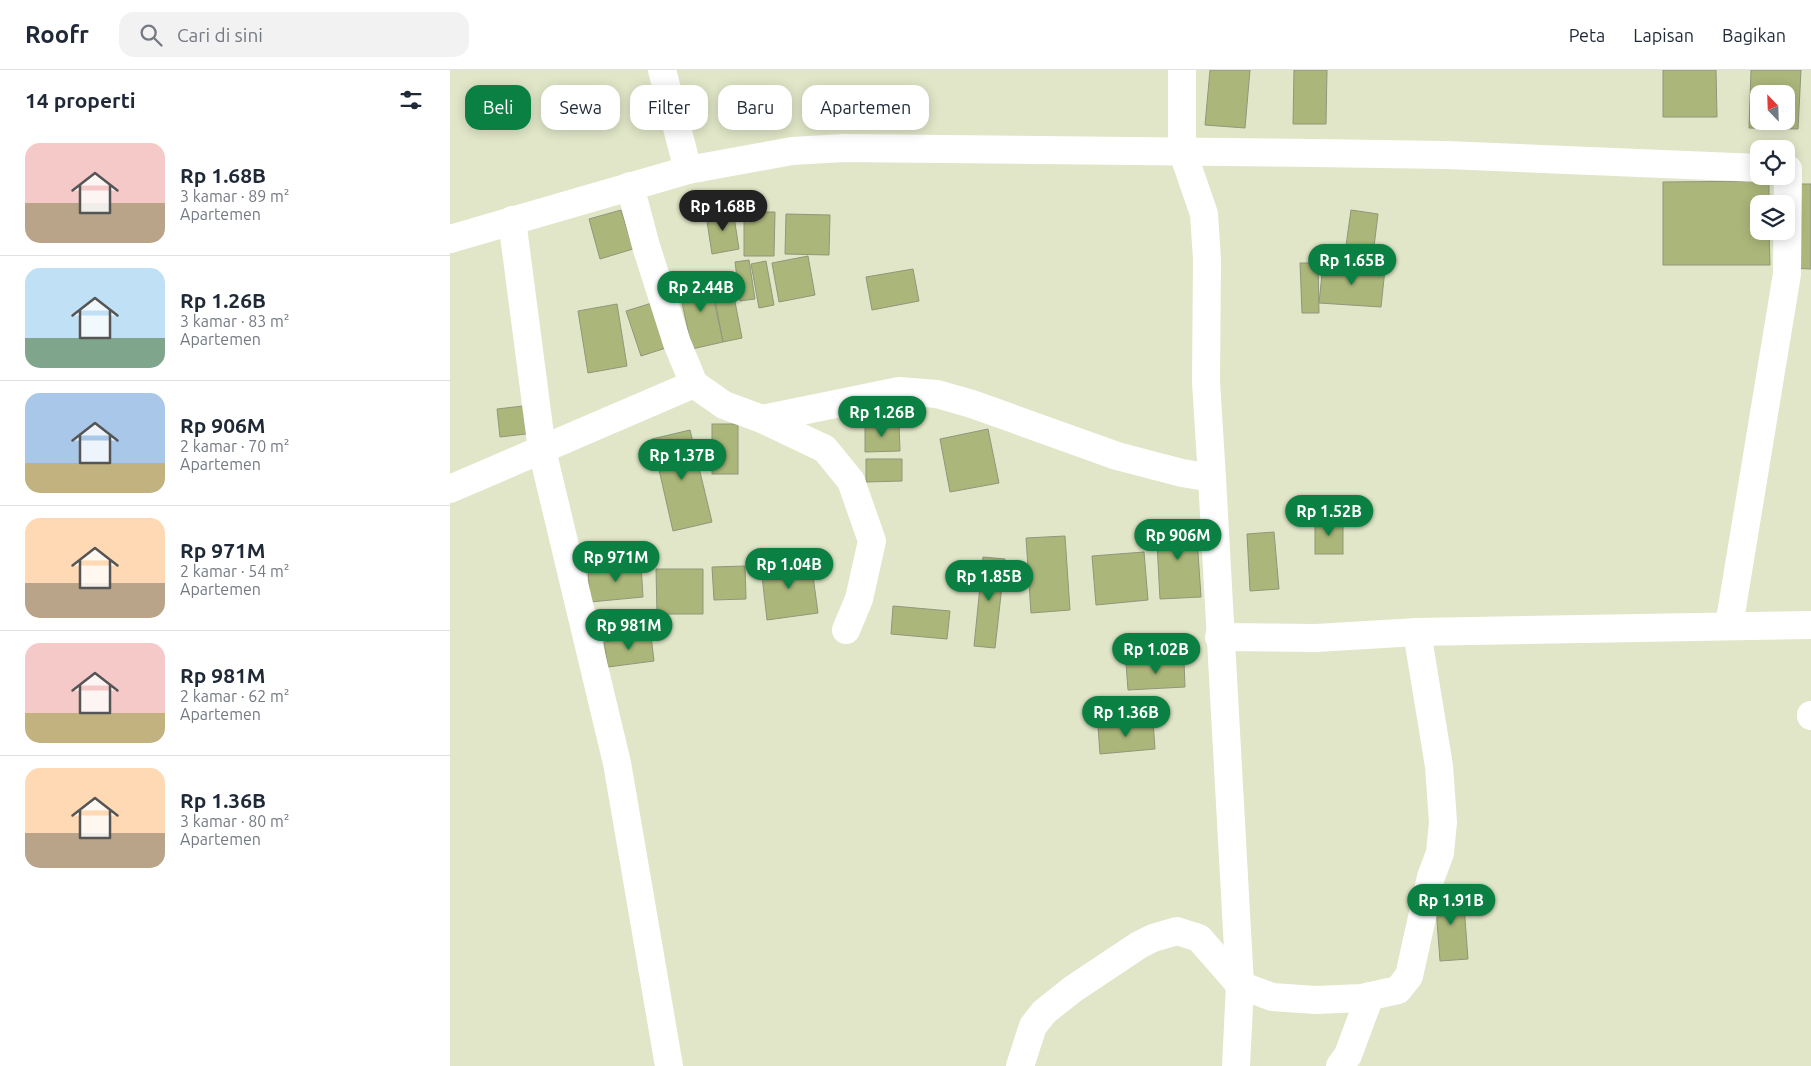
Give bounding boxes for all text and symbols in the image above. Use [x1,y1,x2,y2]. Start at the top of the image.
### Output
search box [119,12,469,57]
text: Roofr [25,21,89,48]
icon: search [137,21,165,49]
text: Cari di sini [177,24,263,46]
text: Peta [1569,25,1605,45]
text: Lapisan [1633,25,1694,45]
text: Bagikan [1722,25,1786,45]
chip: Beli [465,85,531,130]
chip: Sewa [541,85,620,130]
chip: Filter [630,85,708,130]
chip: Baru [718,85,792,130]
chip: Apartemen [802,85,929,130]
north arrow [1750,85,1795,130]
map controls [1750,85,1795,240]
icon: filters [397,86,425,114]
text: 14 properti [25,88,136,112]
button: locate [1750,140,1795,185]
icon: home [65,163,125,223]
text: Rp 1.68B [180,163,266,187]
text: 3 kamar · 89 m² [180,187,290,205]
pin: Rp 1.68B [671,190,775,232]
button: layers [1750,195,1795,240]
text: Rp 1.68B [690,197,756,215]
text: Apartemen [180,205,261,223]
pin: Rp 1.65B [1300,244,1404,286]
text: Rp 1.65B [1319,251,1385,269]
pin: Rp 2.44B [649,270,753,313]
text: Rp 2.44B [668,278,734,296]
icon: home [65,288,125,348]
text: Rp 1.26B [180,288,266,312]
text: 3 kamar · 83 m² [180,312,290,330]
text: Apartemen [180,330,261,348]
pin: Rp 1.26B [830,396,934,438]
text: Rp 1.26B [849,403,915,421]
icon: home [65,413,125,473]
text: Rp 906M [180,413,266,437]
text: 2 kamar · 70 m² [180,437,290,455]
pin: Rp 1.37B [630,438,734,481]
text: Rp 1.37B [649,446,715,464]
text: Apartemen [180,455,261,473]
pin: Rp 1.52B [1277,494,1381,537]
text: Rp 1.52B [1296,502,1362,520]
pin: Rp 906M [1132,518,1224,561]
text: Rp 906M [1145,526,1211,544]
icon: home [65,538,125,598]
text: Rp 971M [180,538,266,562]
pin: Rp 971M [570,540,662,583]
text: Rp 971M [583,548,649,566]
pin: Rp 1.04B [737,548,841,590]
text: Rp 1.04B [756,555,822,573]
pin: Rp 1.85B [937,560,1041,602]
text: 2 kamar · 54 m² [180,562,290,580]
text: Rp 1.85B [956,567,1022,585]
text: Apartemen [180,580,261,598]
pin: Rp 981M [583,608,675,651]
text: Rp 981M [596,616,662,634]
pin: Rp 1.02B [1104,632,1208,675]
text: Rp 1.02B [1123,640,1189,658]
icon: home [65,663,125,723]
text: Rp 981M [180,663,266,687]
text: 2 kamar · 62 m² [180,687,290,705]
pin: Rp 1.36B [1074,696,1178,738]
text: Rp 1.36B [1093,703,1159,721]
text: Apartemen [180,705,261,723]
icon: home [65,788,125,848]
text: Rp 1.36B [180,788,266,812]
text: 3 kamar · 80 m² [180,812,290,830]
text: Apartemen [180,830,261,848]
pin: Rp 1.91B [1399,884,1503,926]
text: Rp 1.91B [1418,891,1484,909]

